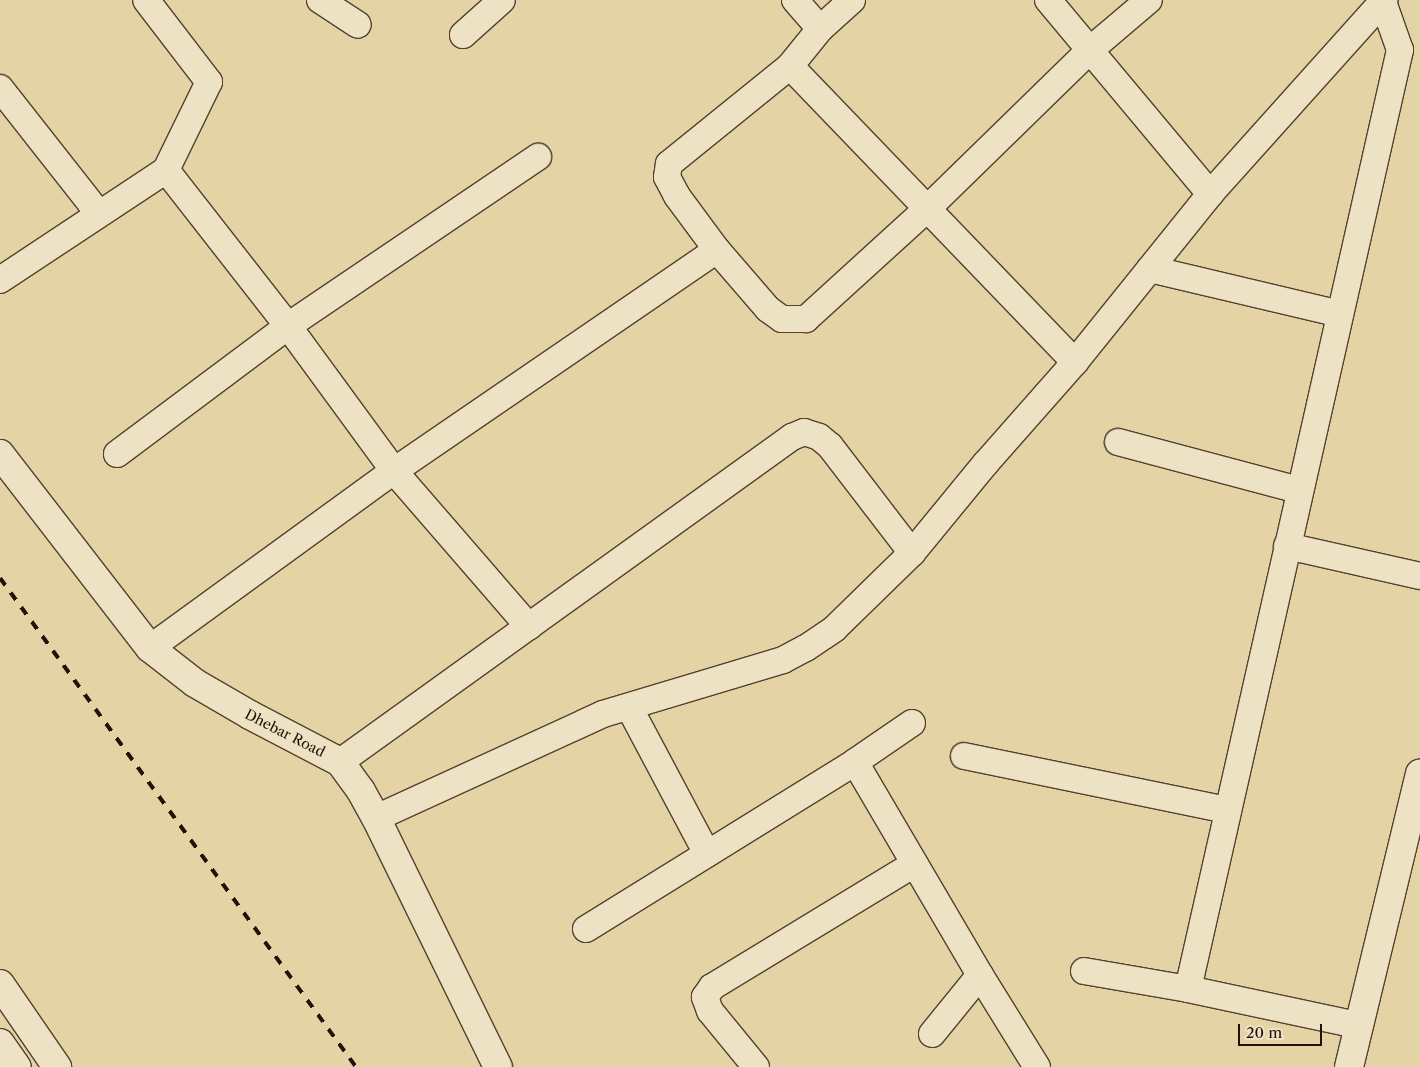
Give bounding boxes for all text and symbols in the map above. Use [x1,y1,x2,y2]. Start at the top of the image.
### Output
street label: Dhebar Road [242,706,328,760]
scale bar [1240,1014,1324,1046]
text: 20 m [1246,1023,1282,1042]

